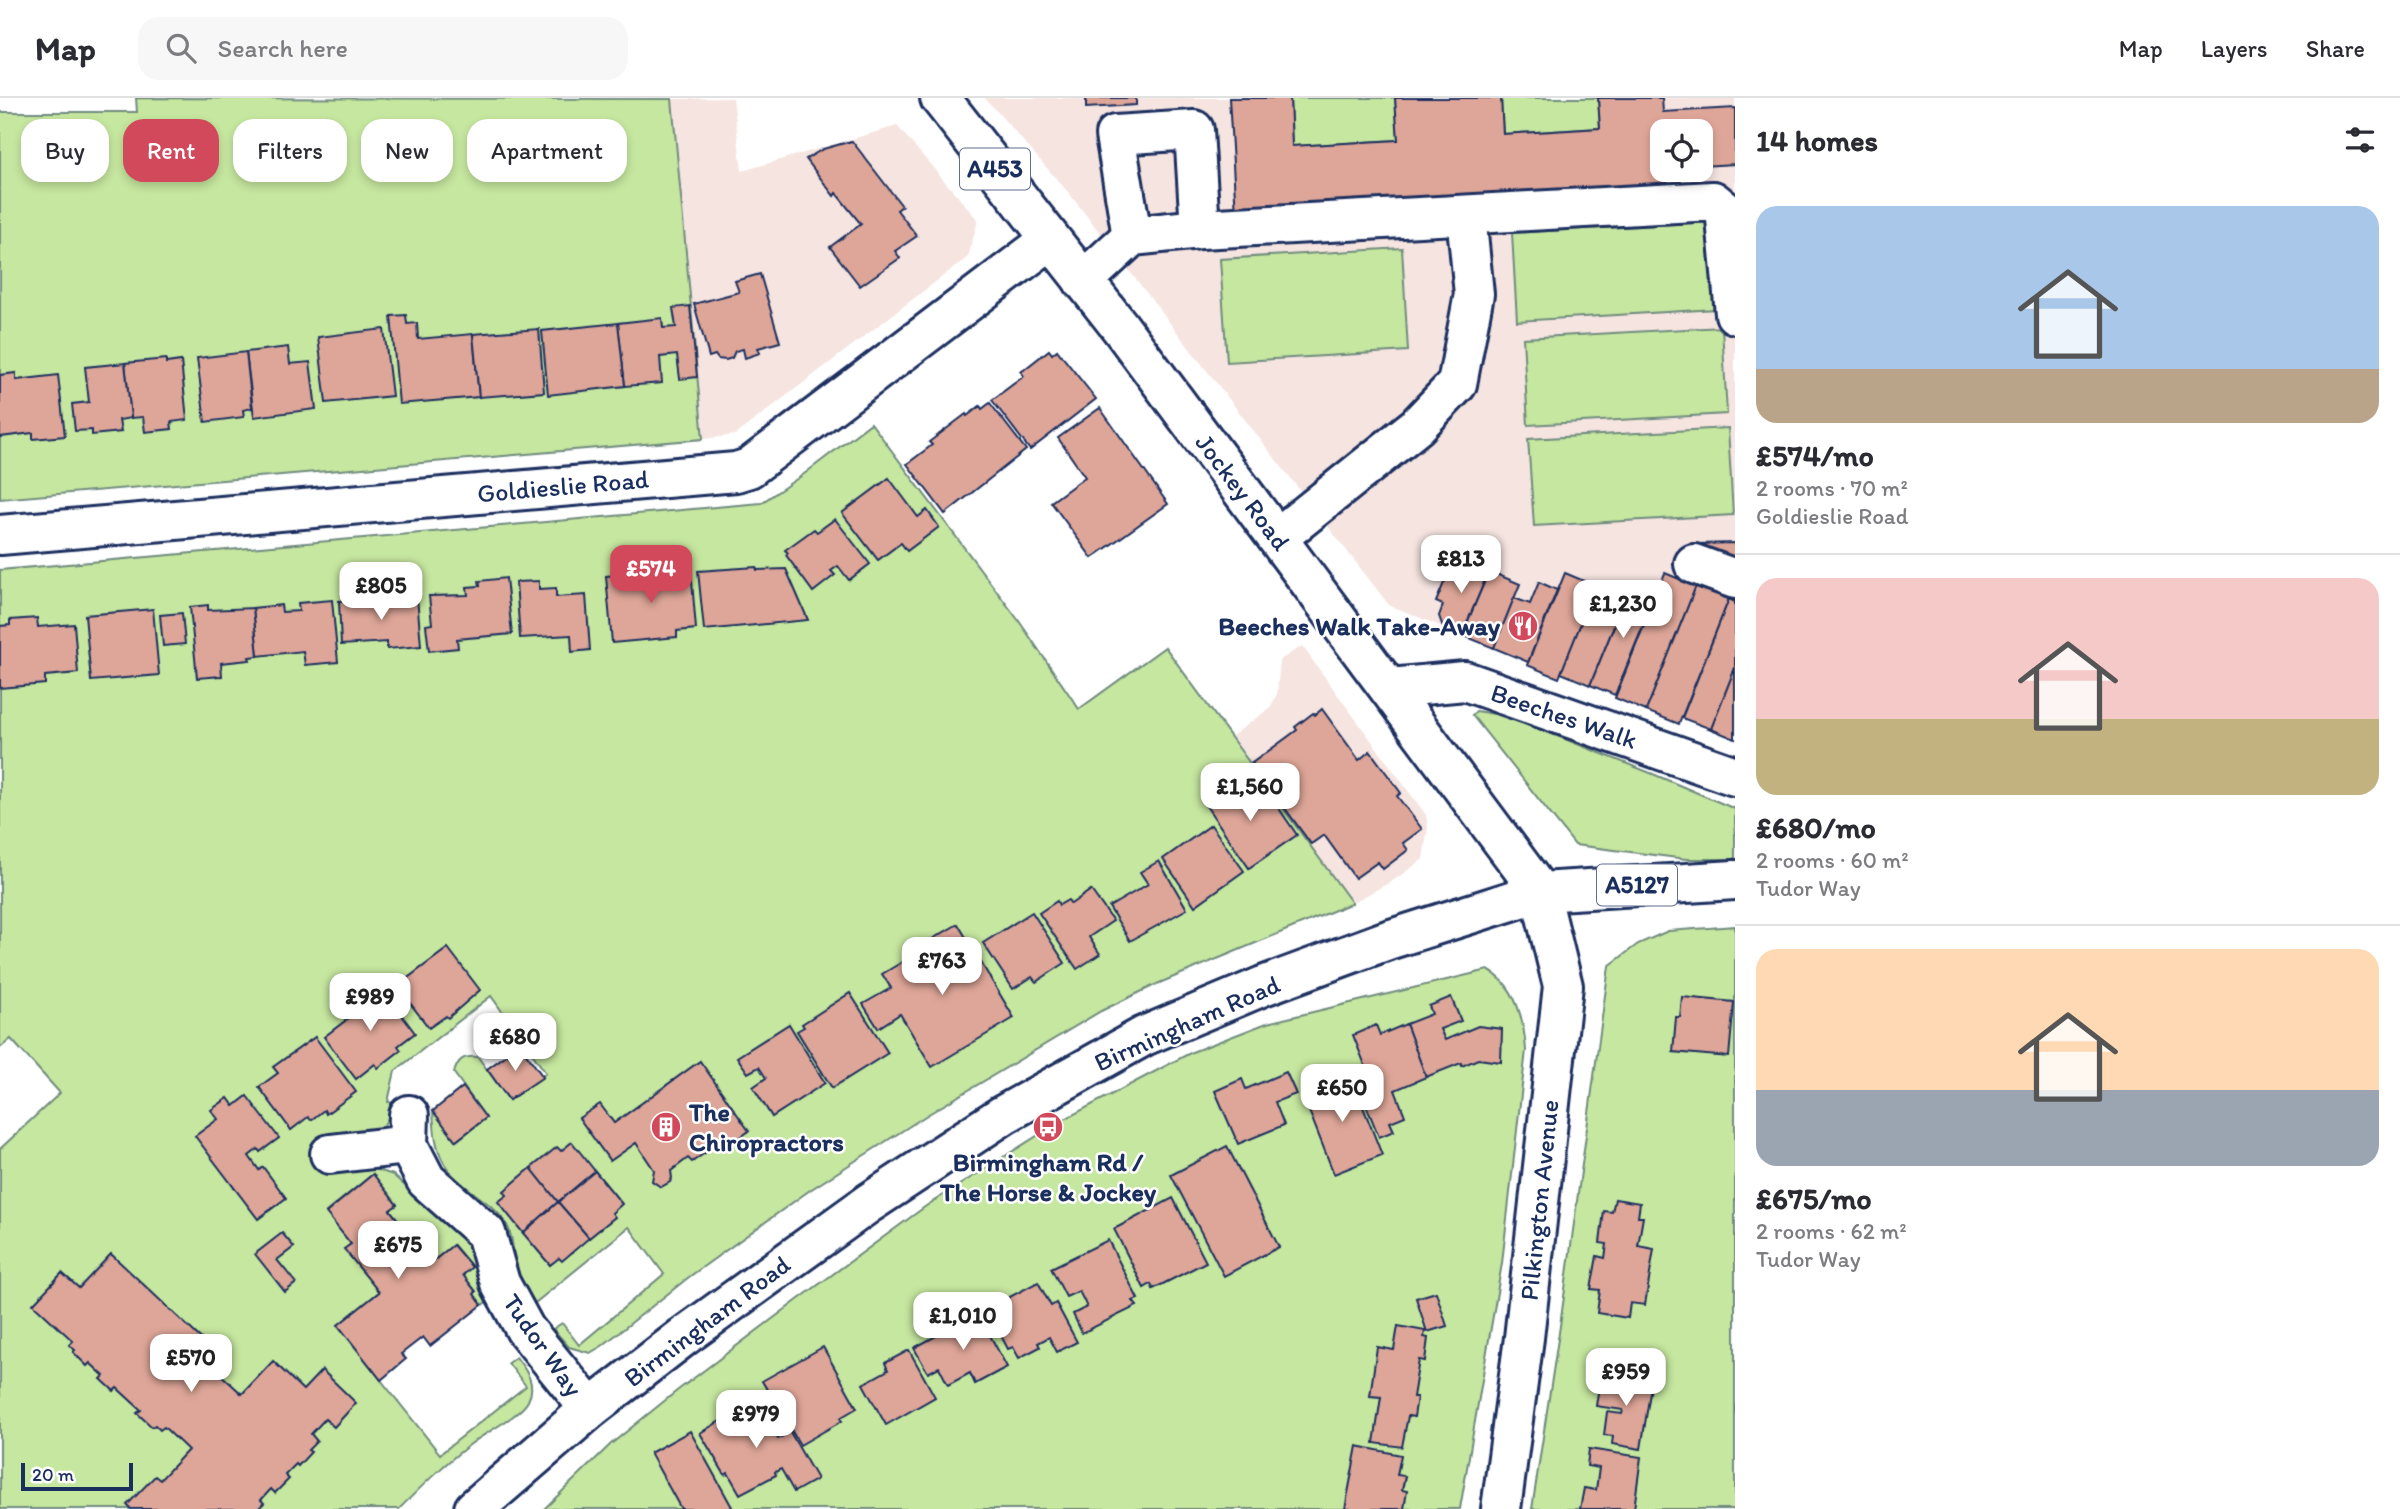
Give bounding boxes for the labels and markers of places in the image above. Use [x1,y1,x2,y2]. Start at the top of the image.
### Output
pin: £813 [1420,536,1502,595]
pin: £574 [610,546,692,605]
pin: £805 [340,562,422,622]
pin: £1,230 [1566,580,1680,640]
restaurant icon: Beeches Walk Take-Away [1506,609,1540,643]
place label: Beeches Walk Take-Away [1218,610,1501,642]
pin: £1,560 [1193,764,1307,823]
pin: £763 [901,937,983,997]
pin: £989 [329,974,411,1033]
pin: £680 [474,1014,556,1073]
pin: £650 [1301,1065,1383,1124]
place label: The Chiropractors [688,1096,844,1158]
building icon: The Chiropractors [649,1110,683,1144]
bus stop icon: Birmingham Rd / The Horse & Jockey [1031,1110,1065,1144]
place label: Birmingham Rd / The Horse & Jockey [939,1146,1157,1208]
pin: £675 [357,1222,439,1281]
pin: £1,010 [906,1292,1020,1352]
pin: £570 [150,1334,232,1394]
pin: £959 [1585,1348,1667,1408]
pin: £979 [715,1390,797,1450]

